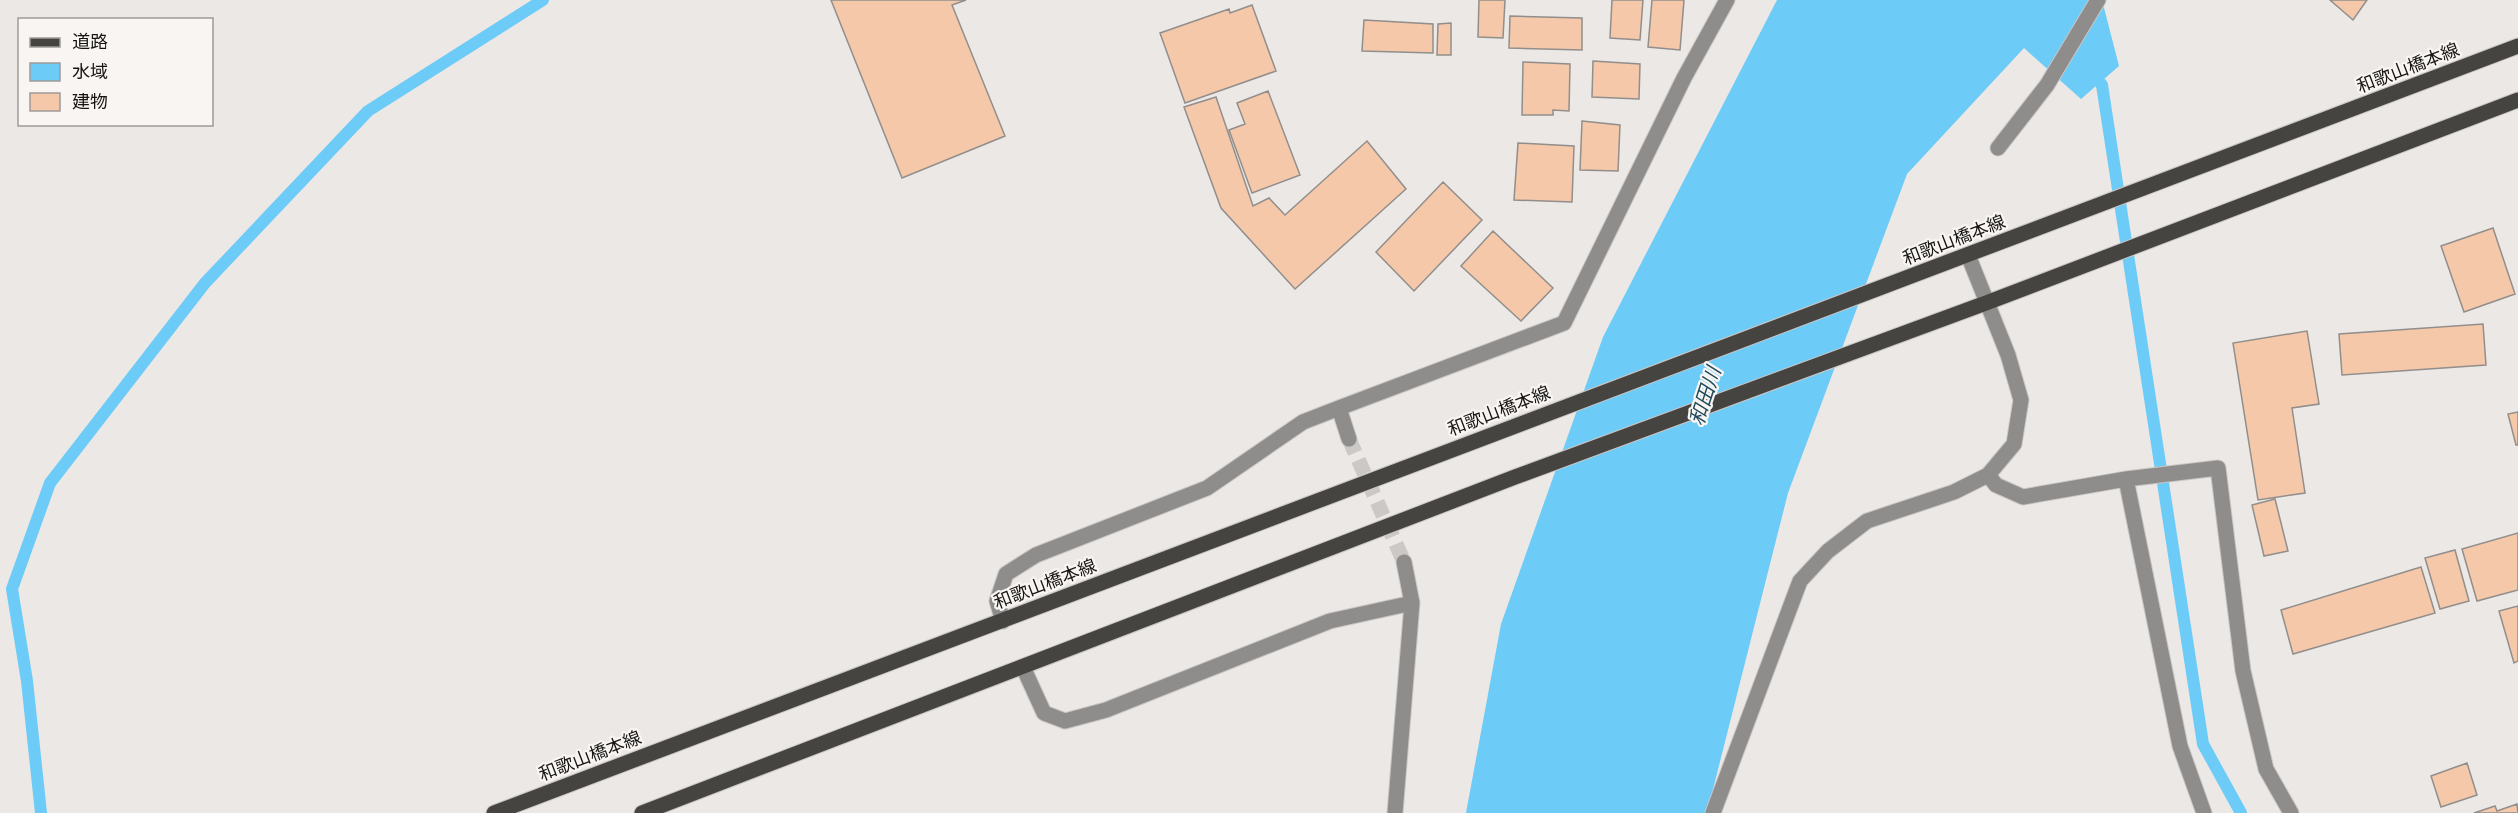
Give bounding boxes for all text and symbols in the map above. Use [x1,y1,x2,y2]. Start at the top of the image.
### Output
legend [18,18,213,126]
text: 道路 [72,31,108,51]
street label: 和歌山橋本線 [2354,38,2462,96]
text: 水域 [72,61,108,81]
text: 建物 [72,91,108,111]
street label: 和歌山橋本線 [1900,210,2008,268]
water label: 和田川 [1684,362,1725,428]
street label: 和歌山橋本線 [1445,381,1553,439]
street label: 和歌山橋本線 [991,554,1099,612]
street label: 和歌山橋本線 [536,726,644,784]

